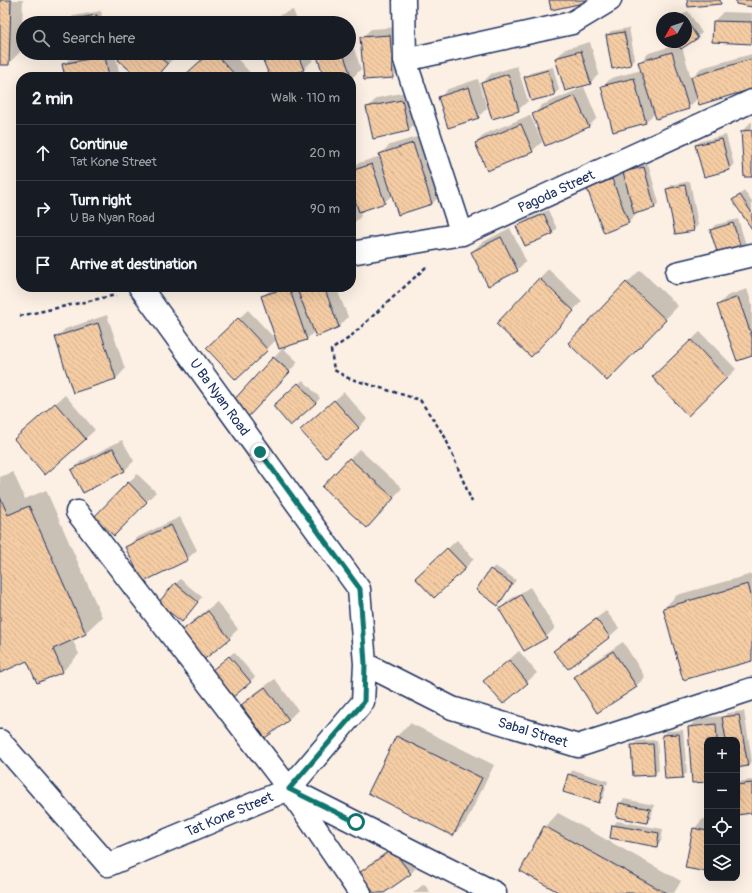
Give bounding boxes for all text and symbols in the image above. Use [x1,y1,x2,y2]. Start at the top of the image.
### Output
north arrow [656,12,692,48]
search box [16,16,356,60]
icon: search [30,27,52,49]
text: Search here [62,29,135,48]
text: 2 min [32,88,73,109]
text: Walk · 110 m [271,90,340,106]
text: Continue [70,135,128,154]
icon: ahead [32,142,54,164]
text: 20 m [309,145,340,161]
text: Tat Kone Street [70,154,157,170]
street label: Pagoda Street [515,166,598,217]
text: Turn right [70,191,131,210]
icon: right [32,198,54,220]
text: 90 m [310,201,340,217]
text: U Ba Nyan Road [70,210,155,226]
icon: arrive [32,254,54,276]
text: Arrive at destination [70,255,197,274]
street label: U Ba Nyan Road [186,355,253,439]
route end [251,443,269,461]
street label: Sabal Street [496,714,570,751]
map controls [704,737,740,881]
button: + [704,737,740,773]
button: − [704,773,740,809]
street label: Tat Kone Street [183,788,276,841]
button: locate [704,809,740,845]
route start [347,813,365,831]
button: layers [704,845,740,881]

